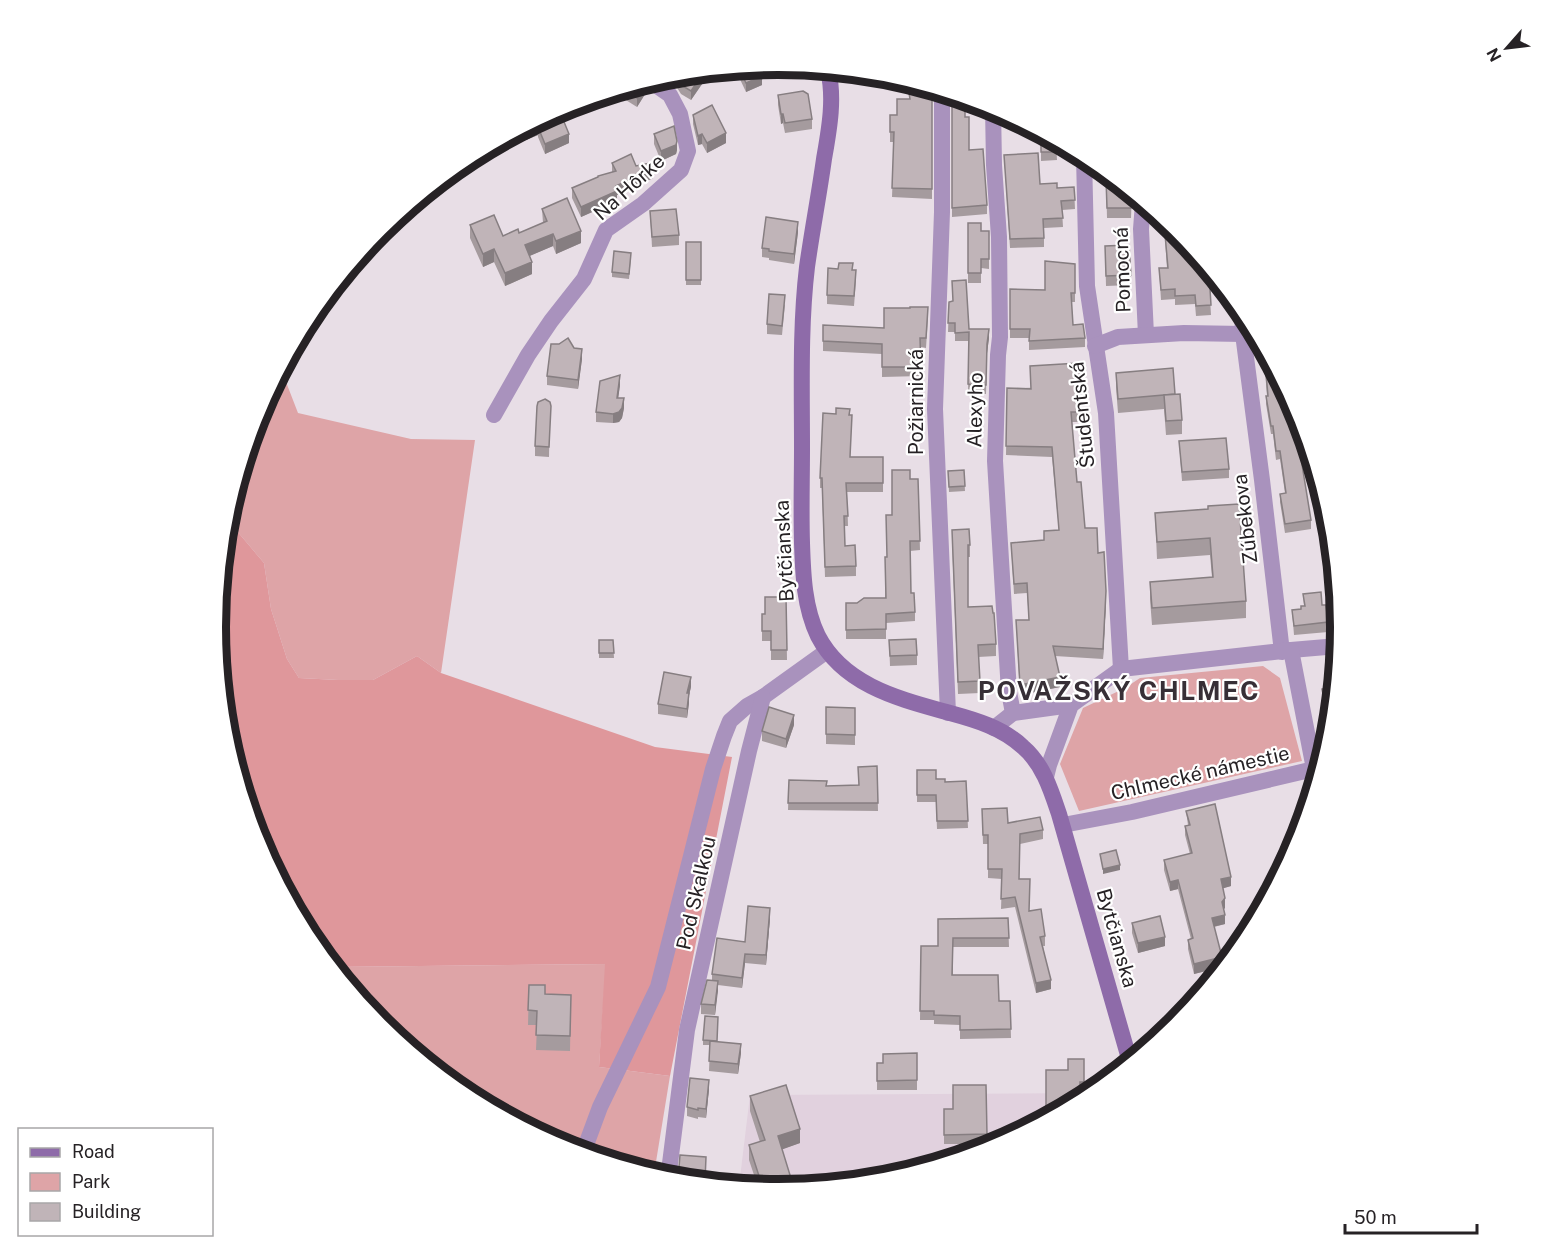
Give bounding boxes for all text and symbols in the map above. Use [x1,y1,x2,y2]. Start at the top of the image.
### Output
north arrow [1477,18,1537,78]
text: N [1483,45,1506,65]
street label: Na Hôrke [589,149,669,225]
street label: Pomocná [1109,227,1135,313]
street label: Požiarnická [904,349,928,455]
street label: Študentská [1064,361,1100,469]
street label: Alexyho [962,372,988,448]
street label: Zúbekova [1228,473,1262,565]
street label: Bytčianska [769,499,799,603]
district label: POVAŽSKÝ CHLMEC [978,675,1260,706]
street label: Chlmecké námestie [1108,741,1292,805]
street label: Pod Skalkou [671,834,721,952]
street label: Bytčianska [1091,886,1143,990]
legend [18,1128,213,1236]
text: Road [72,1141,115,1162]
text: Park [72,1171,110,1192]
scale bar [1345,1197,1477,1235]
text: Building [72,1201,141,1222]
text: 50 m [1354,1207,1397,1228]

